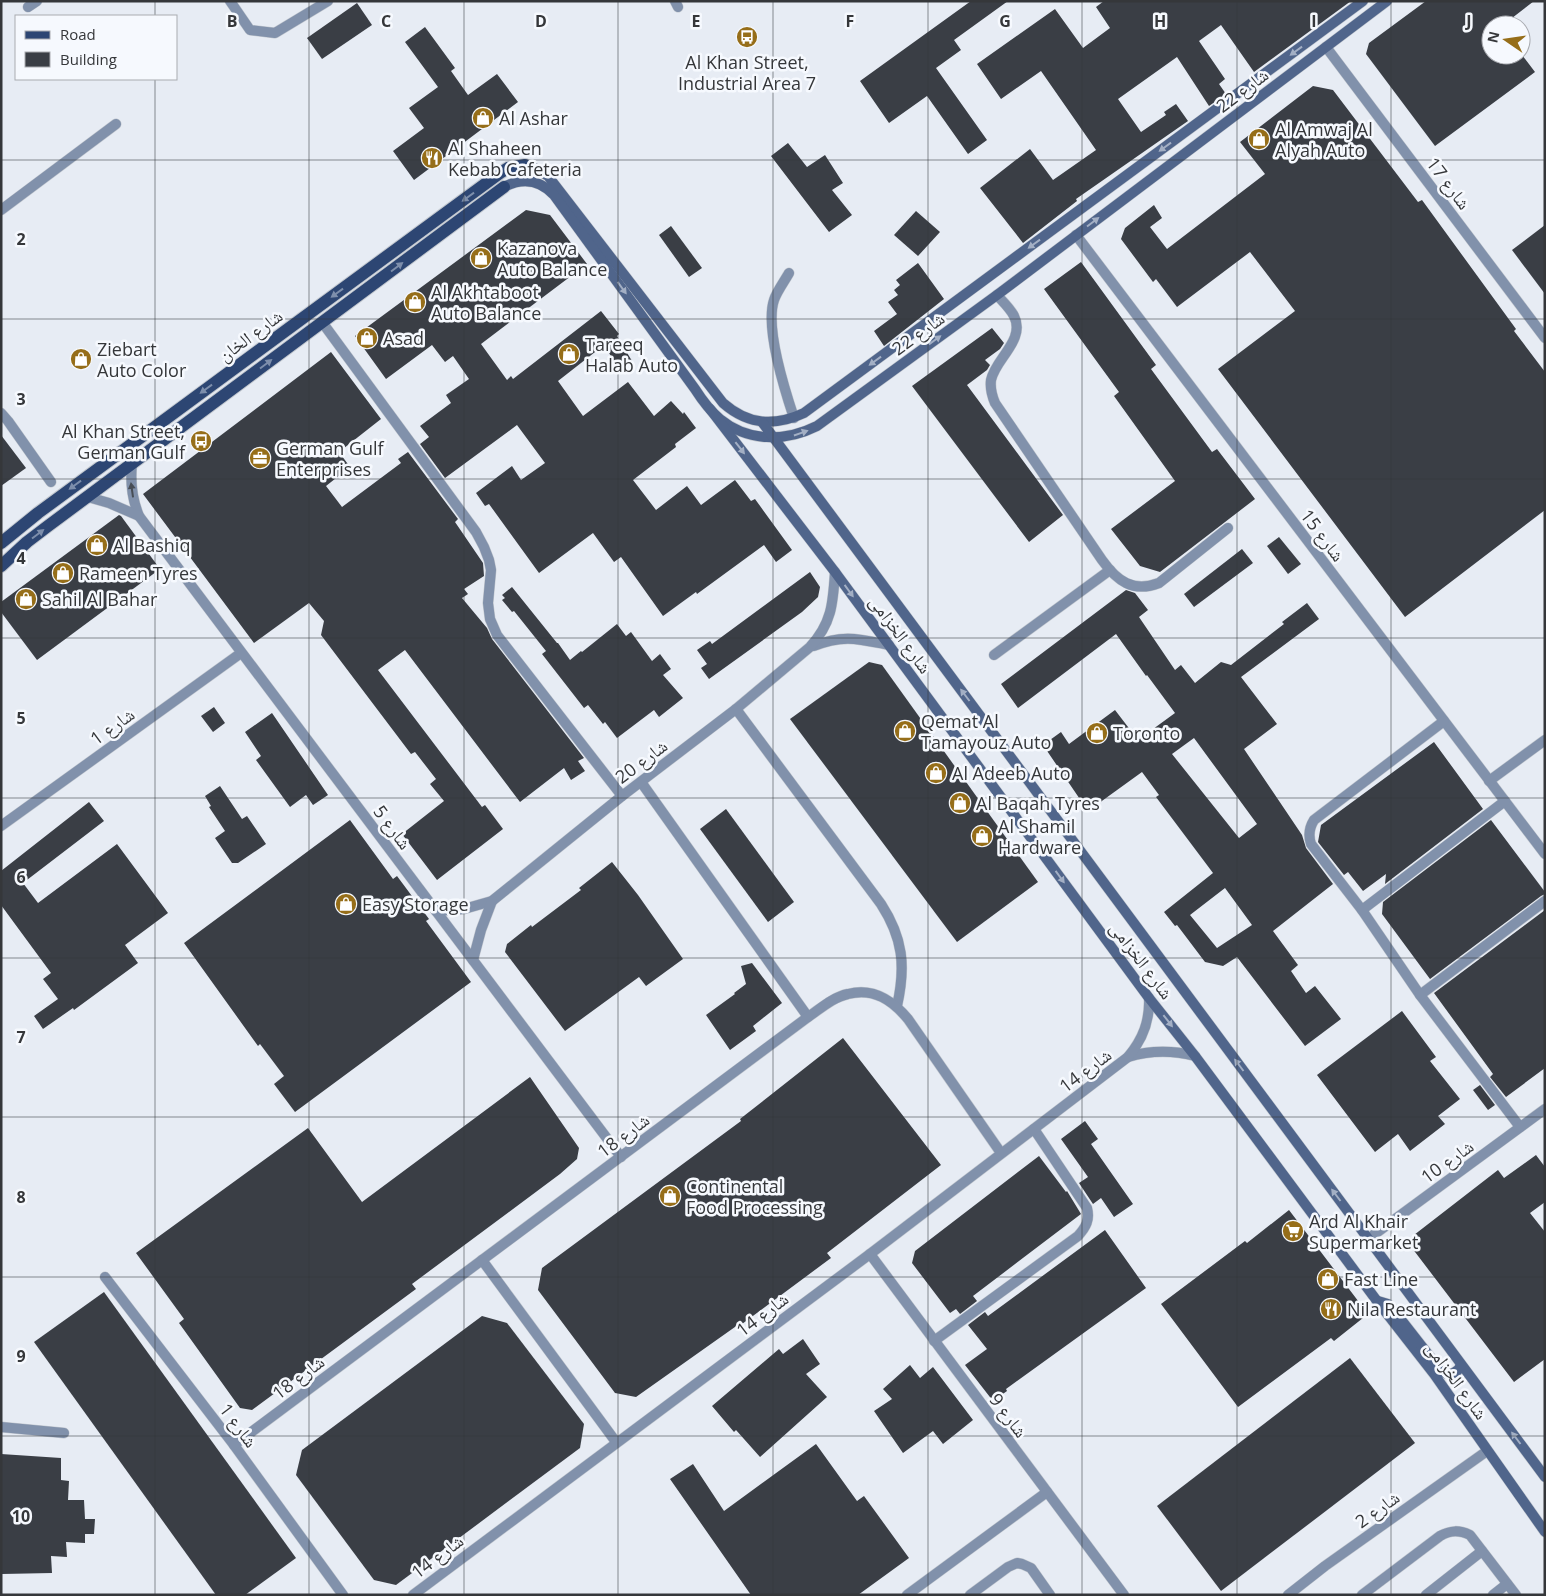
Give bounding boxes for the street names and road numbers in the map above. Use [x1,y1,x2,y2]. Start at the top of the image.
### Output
street label: شارع 22 [1211,63,1273,117]
street label: شارع 17 [1422,152,1476,214]
street label: شارع الخان [213,304,287,366]
street label: شارع 22 [887,306,949,360]
street label: شارع 15 [1296,504,1350,566]
street label: شارع الخزامى [865,590,937,678]
street label: شارع 1 [85,702,139,750]
street label: شارع 20 [610,734,672,788]
street label: شارع 5 [369,800,417,854]
street label: شارع الخزامى [1105,916,1179,1004]
street label: شارع 14 [1054,1043,1116,1097]
street label: شارع 18 [592,1108,654,1162]
street label: شارع 10 [1416,1134,1478,1188]
street label: شارع 14 [731,1287,793,1341]
street label: شارع الخزامى [1421,1336,1493,1424]
street label: شارع 18 [267,1350,329,1404]
street label: شارع 9 [985,1388,1033,1442]
street label: شارع 1 [215,1398,263,1452]
street label: شارع 2 [1350,1485,1404,1533]
street label: شارع 14 [406,1529,468,1583]

